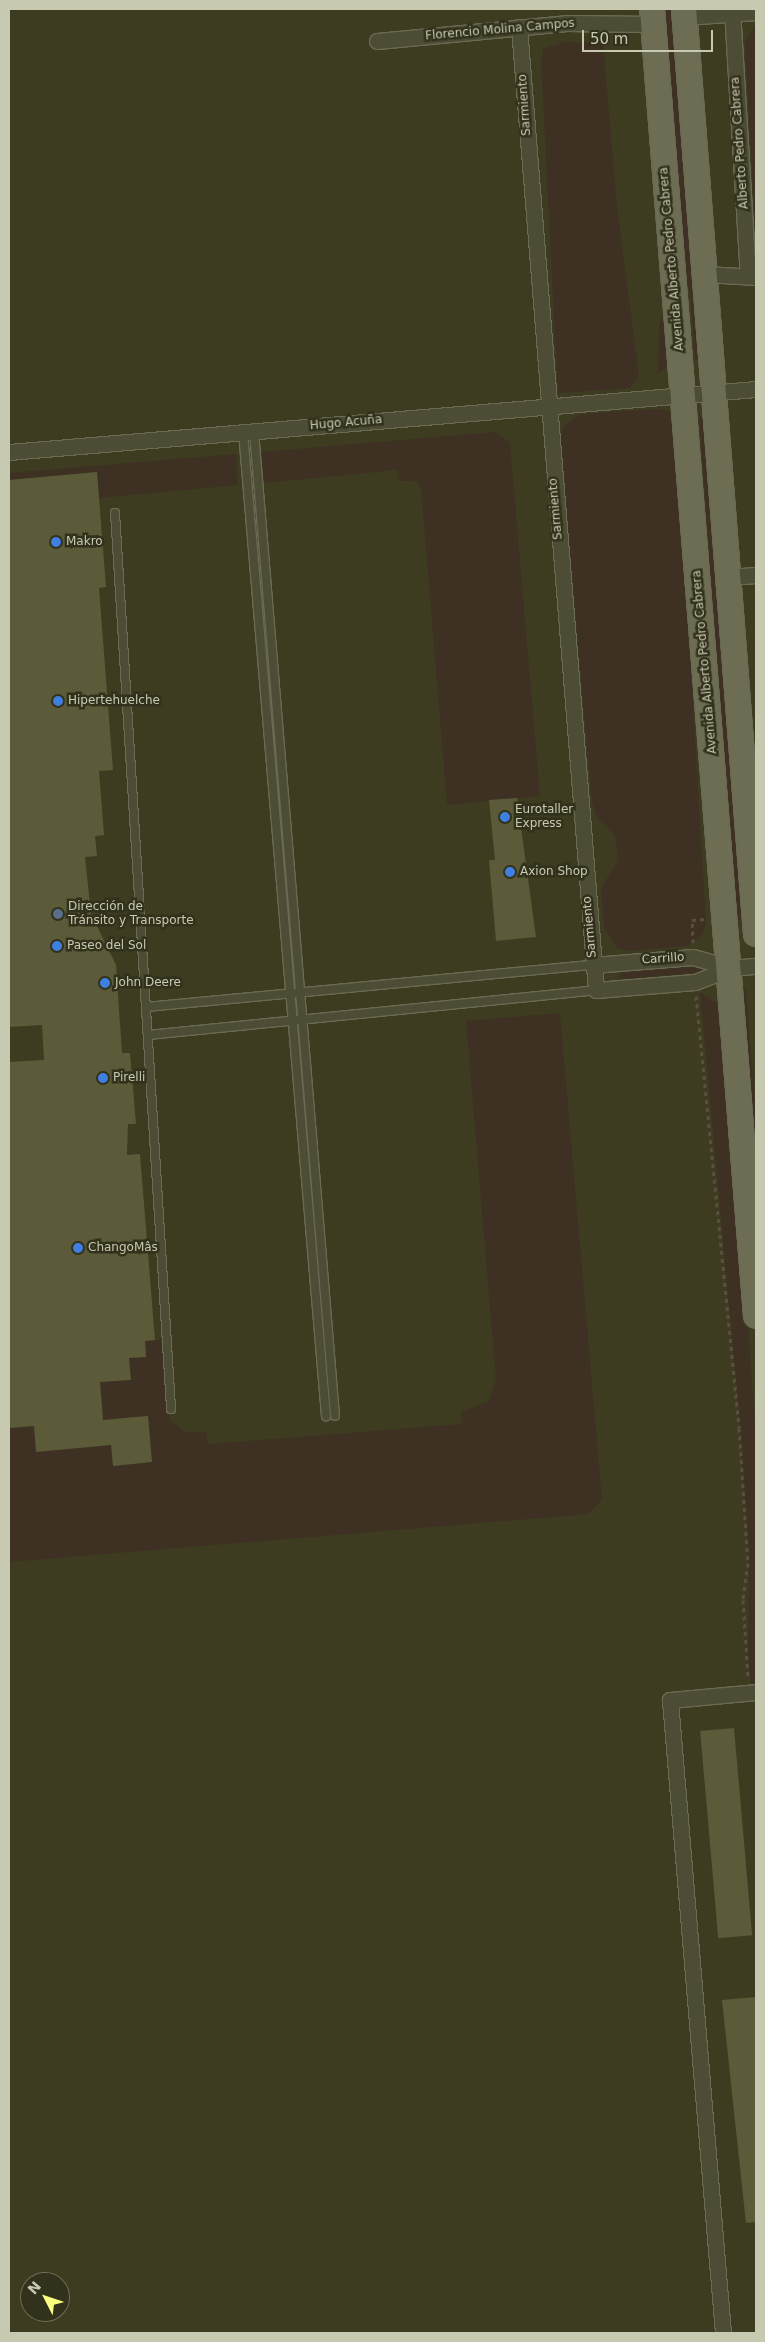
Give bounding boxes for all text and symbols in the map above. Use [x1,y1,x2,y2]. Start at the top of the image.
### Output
street label: Florencio Molina Campos [425,16,575,44]
scale bar [585,20,716,52]
text: 50 m [590,30,628,48]
street label: Sarmiento [516,74,534,136]
street label: Alberto Pedro Cabrera [728,76,752,210]
street label: Avenida Alberto Pedro Cabrera [657,167,687,351]
street label: Hugo Acuña [309,413,383,433]
street label: Sarmiento [546,478,566,540]
place label: Makro [66,535,103,549]
marker: Makro [50,536,62,548]
street label: Avenida Alberto Pedro Cabrera [690,570,720,754]
place label: Hipertehuelche [68,694,160,708]
marker: Hipertehuelche [52,695,64,707]
place label: Eurotaller Express [515,803,573,831]
marker: Eurotaller Express [499,811,511,823]
place label: Axion Shop [520,865,588,879]
marker: Axion Shop [504,866,516,878]
street label: Sarmiento [580,896,600,958]
place label: Dirección de Tránsito y Transporte [68,900,194,928]
marker: Dirección de Tránsito y Transporte [52,908,64,920]
place label: Paseo del Sol [67,939,146,953]
marker: Paseo del Sol [51,940,63,952]
street label: Carrillo [641,950,685,968]
place label: John Deere [115,976,181,990]
marker: John Deere [99,977,111,989]
place label: Pirelli [113,1071,145,1085]
marker: Pirelli [97,1072,109,1084]
place label: ChangoMâs [88,1241,158,1255]
marker: ChangoMâs [72,1242,84,1254]
north arrow [20,2272,70,2322]
text: N [25,2278,44,2297]

